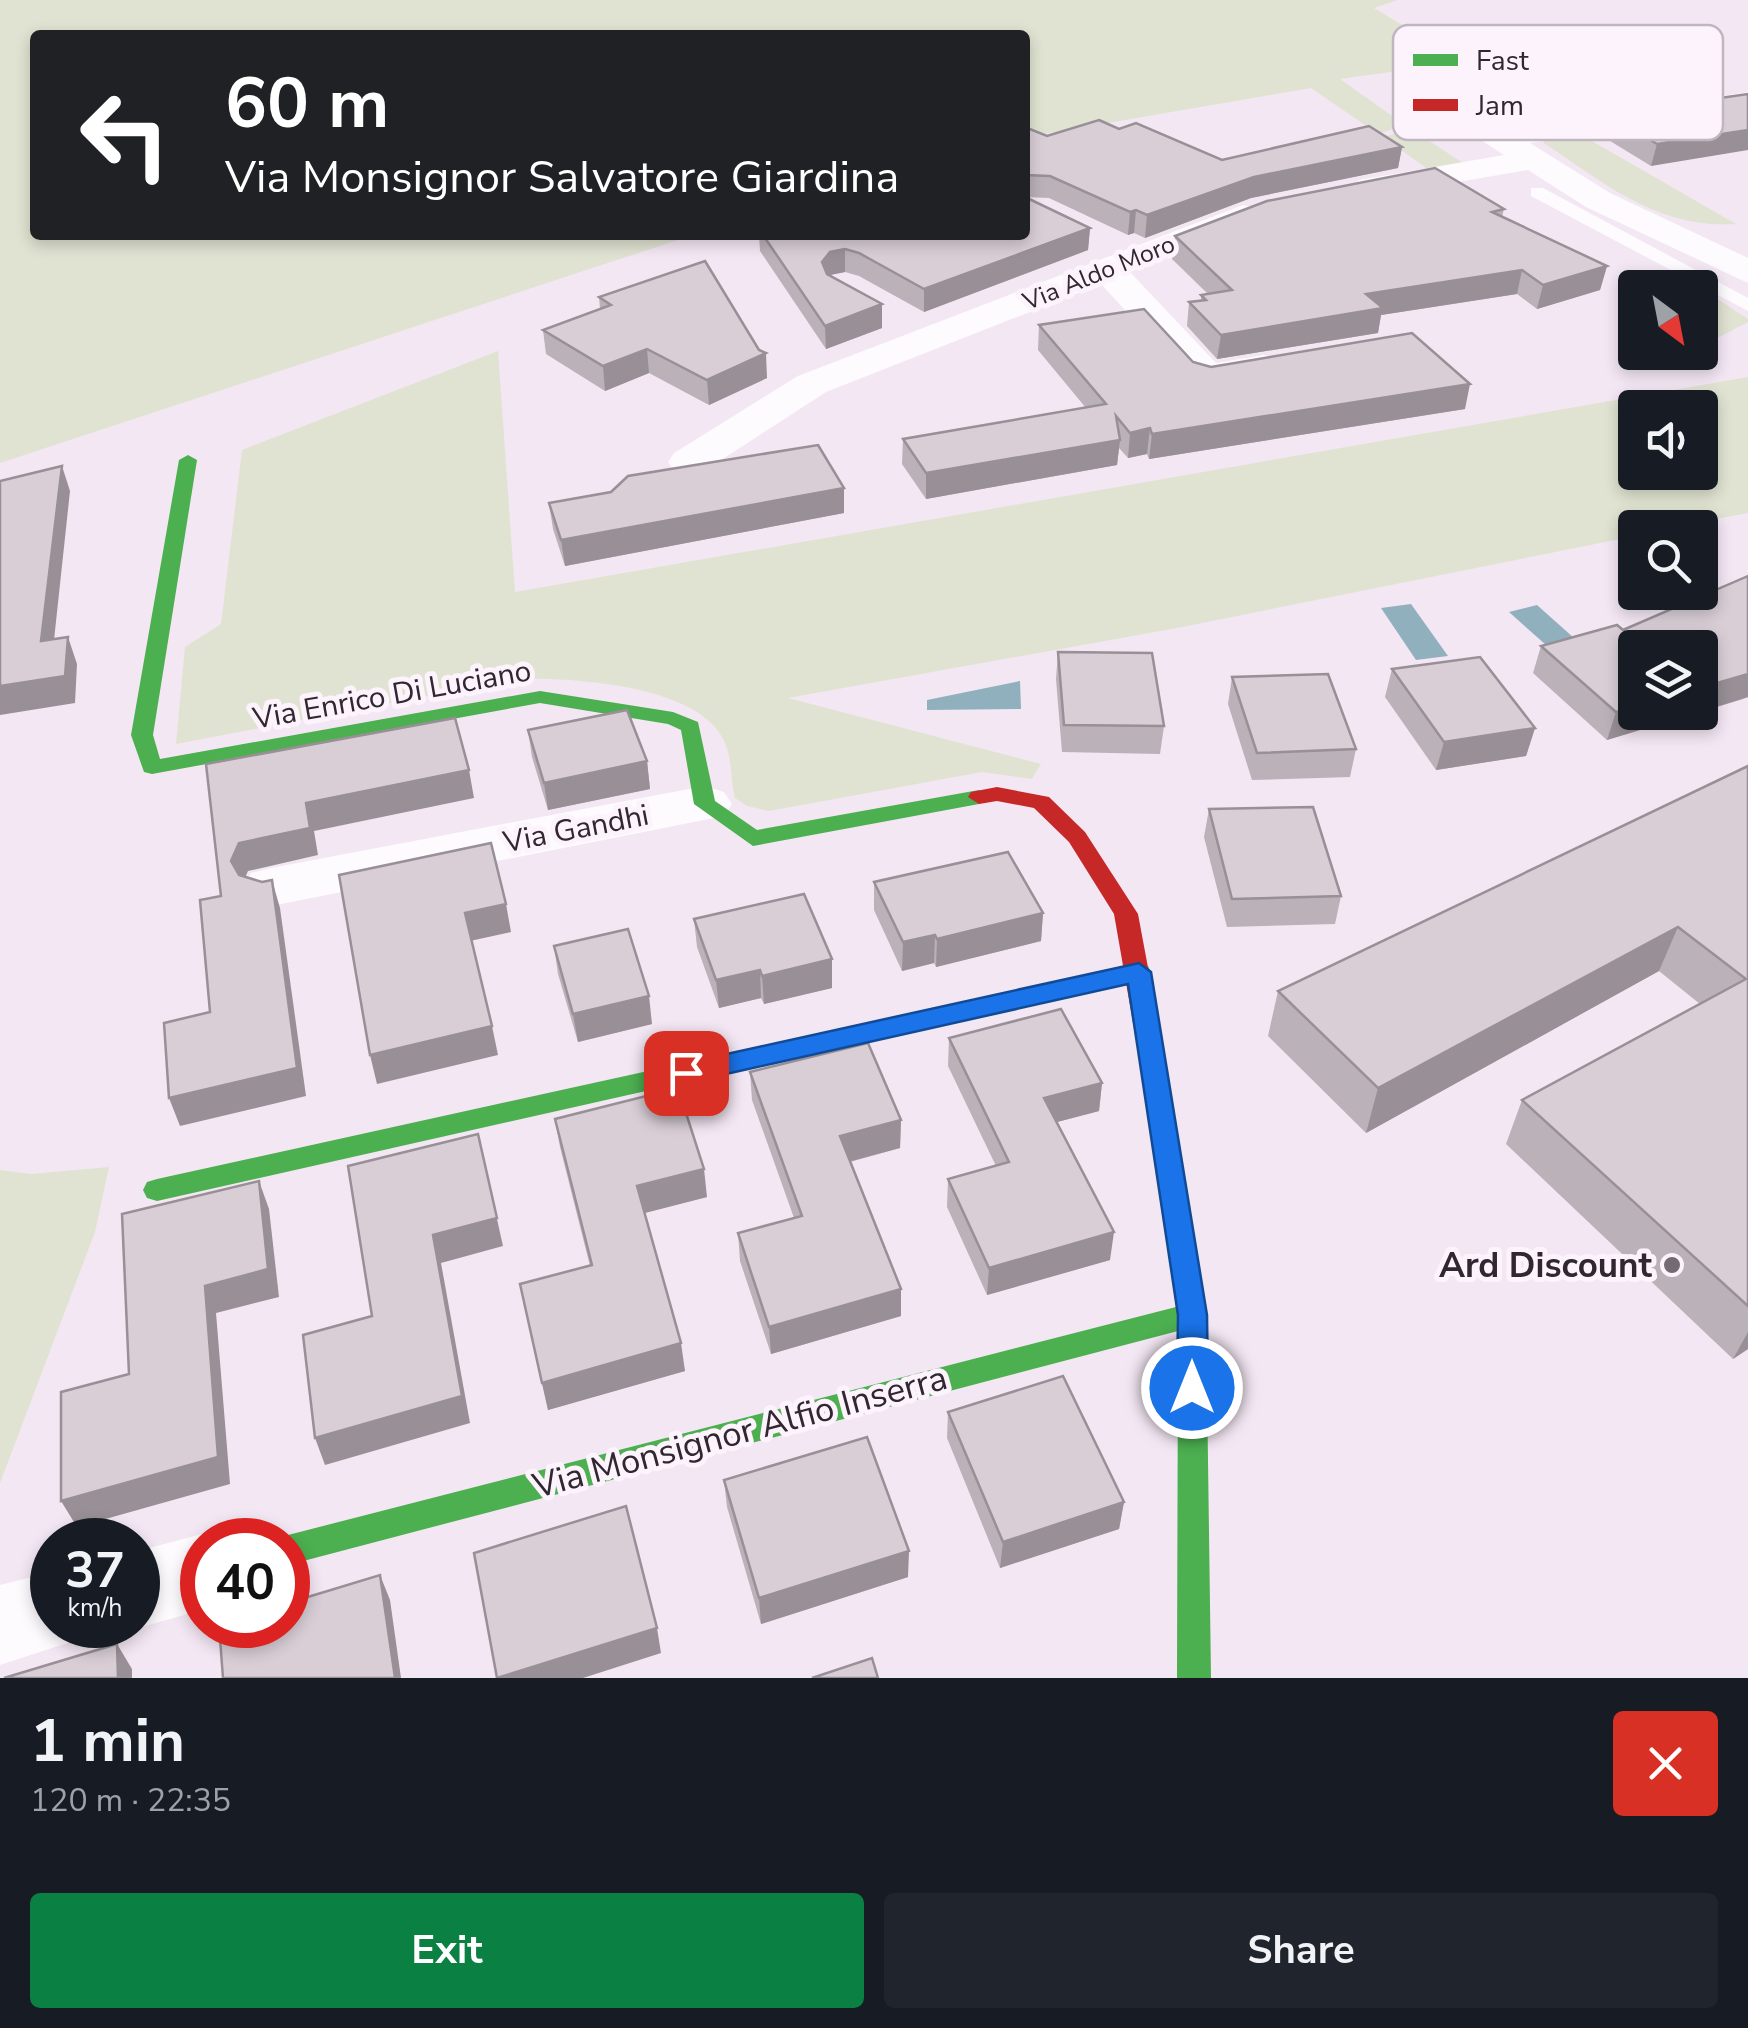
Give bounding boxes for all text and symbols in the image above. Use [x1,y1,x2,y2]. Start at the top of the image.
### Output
legend [1393,25,1723,140]
text: Fast [1476,42,1529,80]
text: 60 m [225,56,389,152]
icon: left [60,70,190,200]
text: Jam [1475,87,1524,125]
text: Via Monsignor Salvatore Giardina [225,147,899,208]
street label: Via Aldo Moro [1017,227,1180,319]
north arrow [1618,270,1718,370]
map controls [1618,270,1718,730]
button: sound [1618,390,1718,490]
button: search [1618,510,1718,610]
button: layers [1618,630,1718,730]
street label: Via Enrico Di Luciano [249,650,534,740]
street label: Via Gandhi [499,795,652,863]
pin [644,1031,729,1116]
icon: arrive [659,1046,714,1101]
place label: Ard Discount [1439,1242,1653,1289]
marker: Ard Discount [1661,1254,1683,1276]
position arrow [1140,1336,1244,1440]
street label: Via Monsignor Alfio Inserra [527,1354,952,1510]
speed limit sign: 40 [180,1518,310,1648]
text: 37 [65,1536,125,1605]
text: km/h [67,1591,123,1625]
text: 1 min [30,1700,185,1782]
button: close [1613,1711,1718,1816]
text: 120 m · 22:35 [30,1779,231,1822]
button: Exit [30,1893,864,2008]
button: Share [884,1893,1718,2008]

